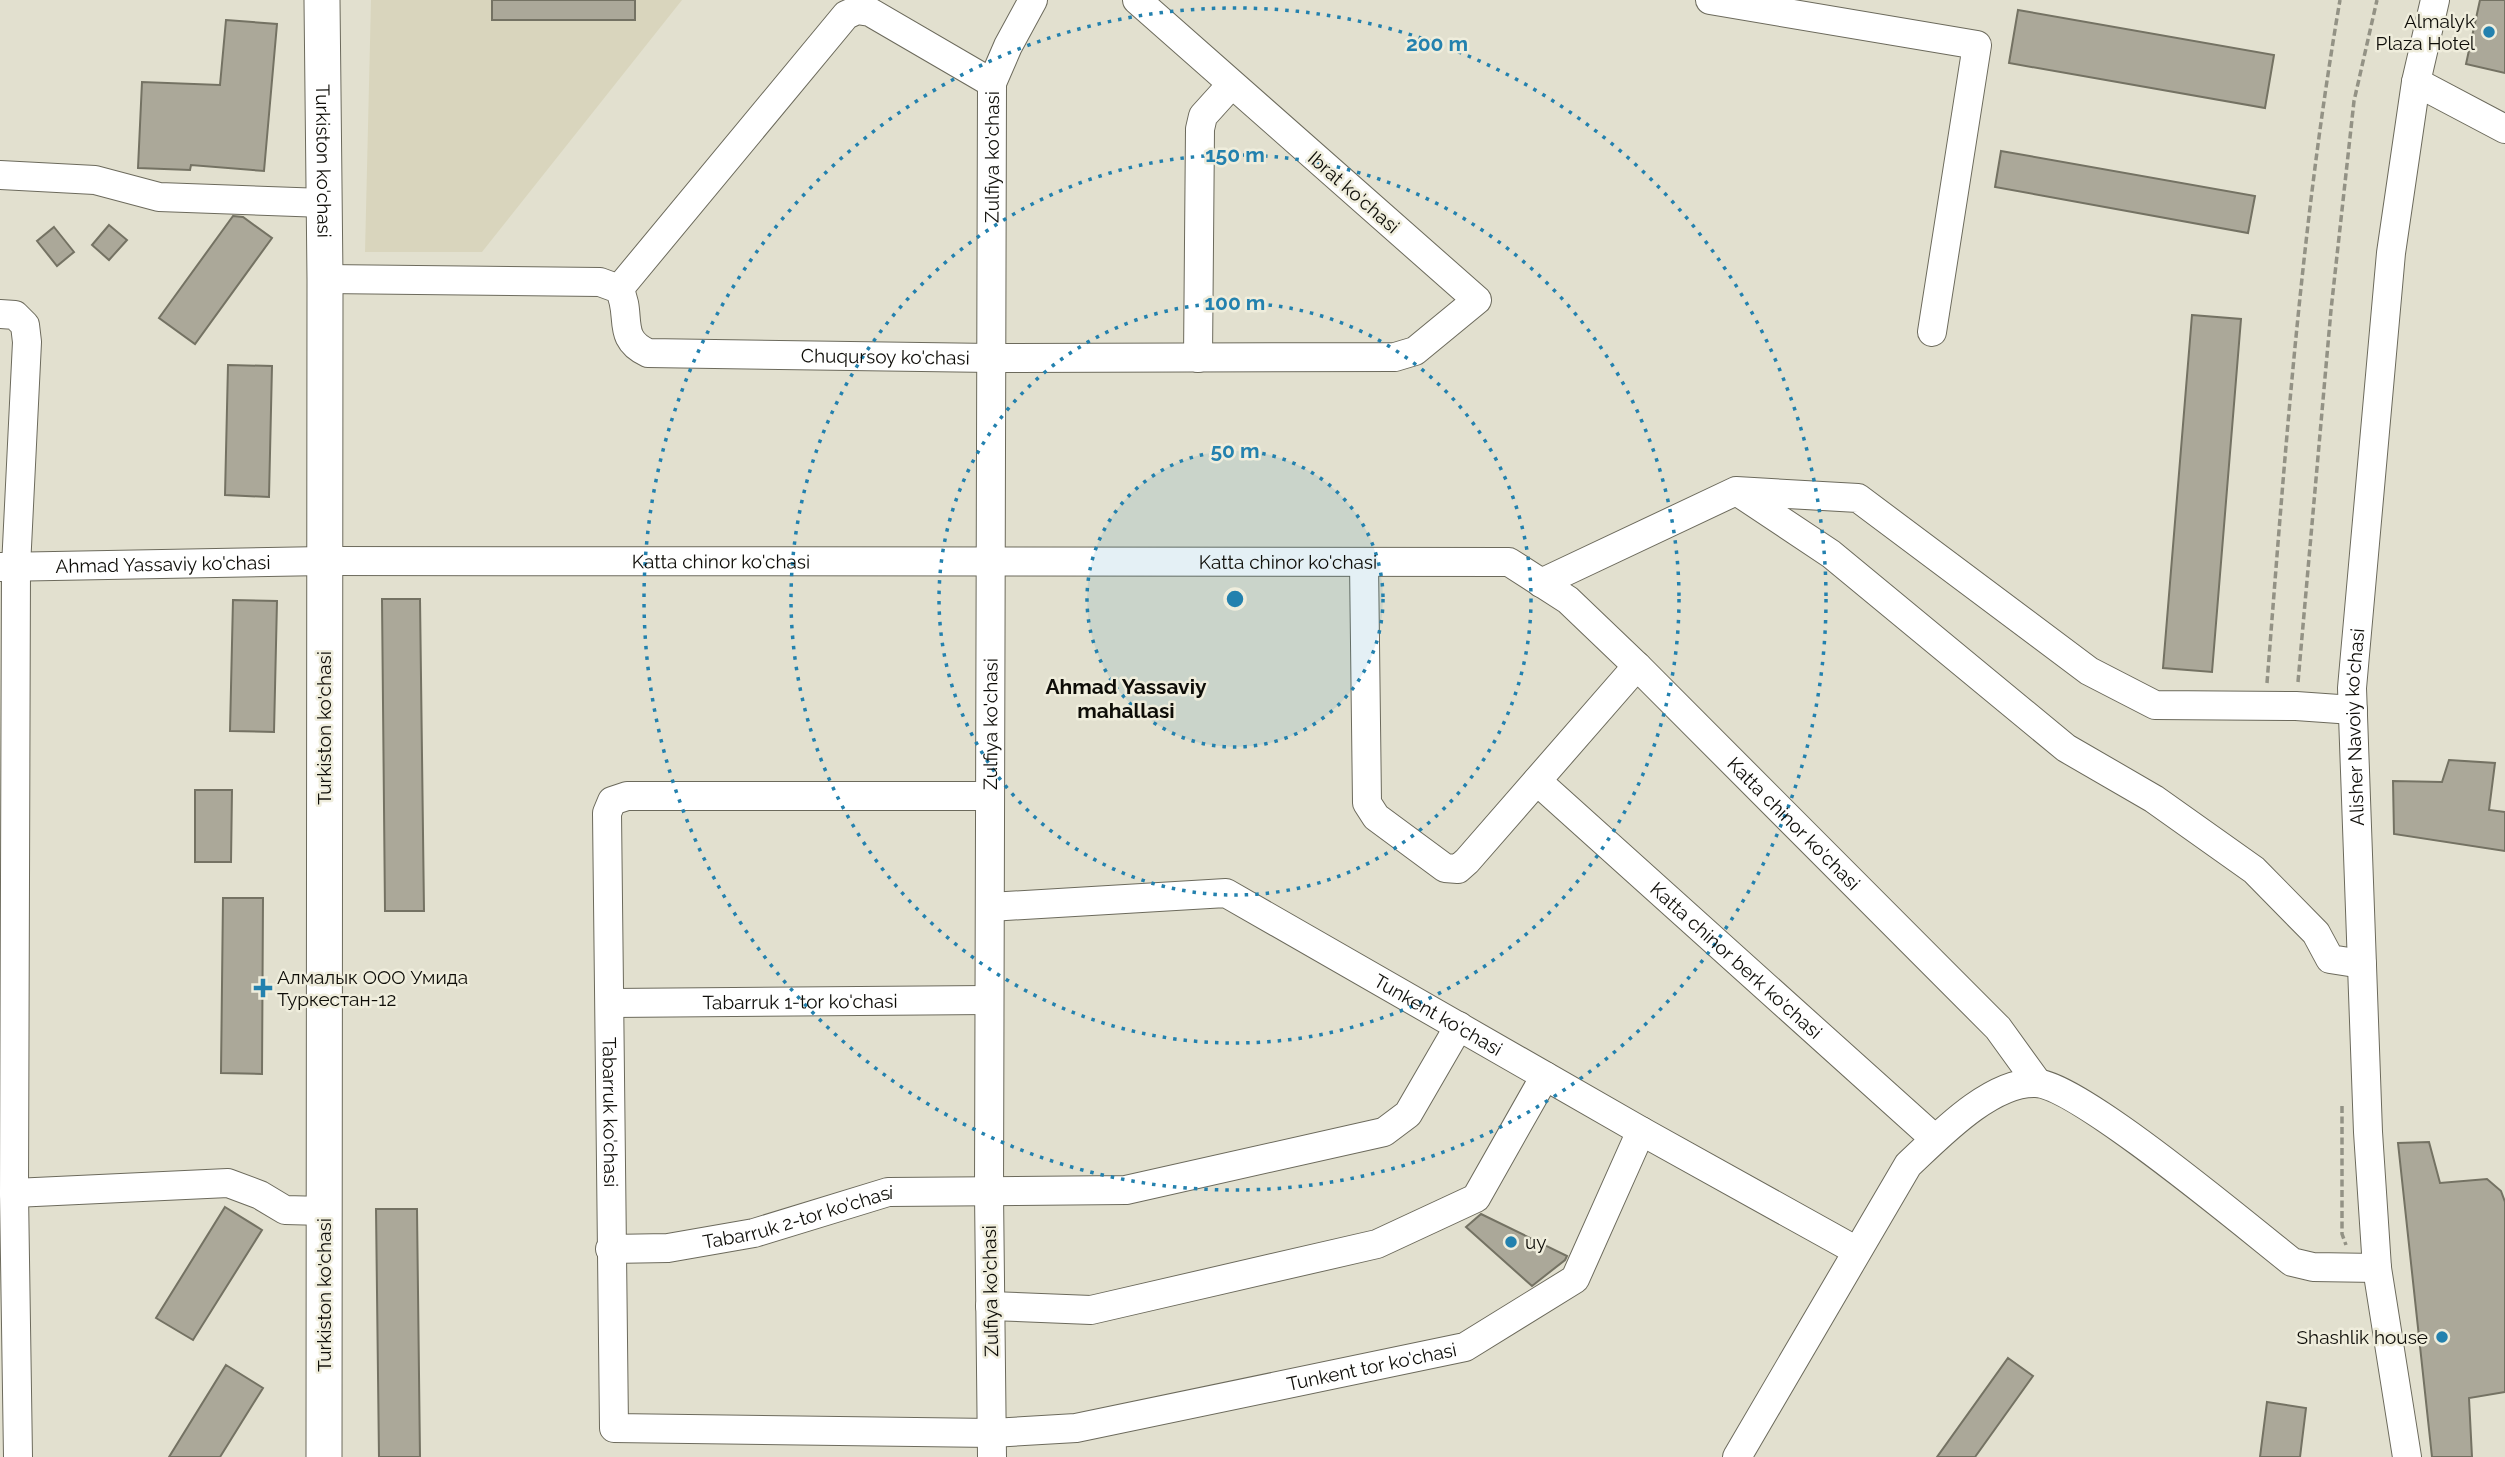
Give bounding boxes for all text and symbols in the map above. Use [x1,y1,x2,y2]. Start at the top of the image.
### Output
place label: Almalyk Plaza Hotel [2376,10,2476,54]
marker: Almalyk Plaza Hotel [2481,24,2497,40]
text: 200 m [1406,31,1468,56]
street label: Turkiston ko'chasi [312,84,336,238]
street label: Zulfiya ko'chasi [981,91,1003,223]
text: 150 m [1205,142,1265,167]
street label: Ibrat ko'chasi [1304,146,1404,238]
text: 100 m [1205,290,1265,315]
street label: Chuqursoy ko'chasi [801,344,970,369]
text: 50 m [1210,438,1260,463]
street label: Katta chinor ko'chasi [632,550,810,572]
street label: Ahmad Yassaviy ko'chasi [55,551,271,577]
street label: Katta chinor ko'chasi [1199,551,1377,573]
centre of rings [1223,587,1247,611]
street label: Alisher Navoiy ko'chasi [2341,627,2368,826]
street label: Turkiston ko'chasi [313,651,335,805]
street label: Zulfiya ko'chasi [979,658,1001,790]
district label: Ahmad Yassaviy mahallasi [1045,674,1207,723]
street label: Katta chinor ko'chasi [1723,752,1865,894]
street label: Katta chinor berk ko'chasi [1646,877,1827,1043]
place label: Алмалык ООО Умида Туркестан-12 [277,966,468,1010]
street label: Tunkent ko'chasi [1370,969,1506,1060]
marker: Алмалык ООО Умида Туркестан-12 [255,980,271,996]
street label: Tabarruk 1-tor ko'chasi [702,990,898,1013]
street label: Tabarruk ko'chasi [599,1037,622,1188]
street label: Tabarruk 2-tor ko'chasi [701,1181,893,1253]
street label: Turkiston ko'chasi [313,1218,335,1372]
street label: Zulfiya ko'chasi [978,1225,1002,1357]
place label: uy [1525,1231,1547,1253]
marker: uy [1503,1234,1519,1250]
place label: Shashlik house [2297,1326,2428,1348]
marker: Shashlik house [2434,1329,2450,1345]
street label: Tunkent tor ko'chasi [1285,1338,1458,1395]

